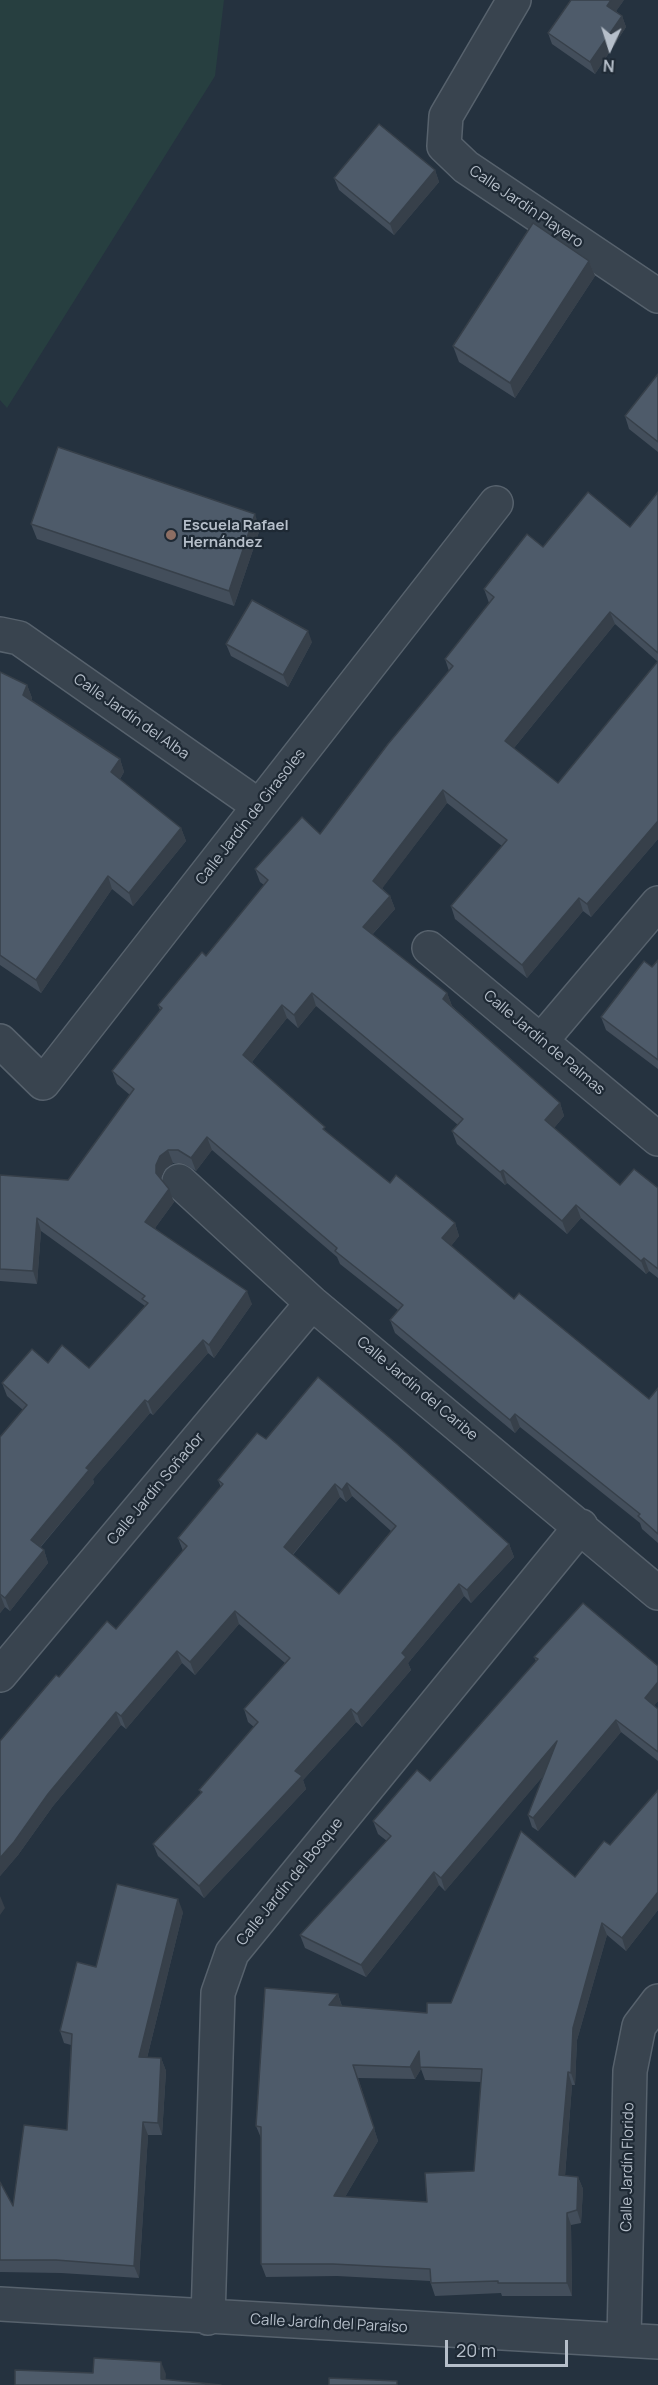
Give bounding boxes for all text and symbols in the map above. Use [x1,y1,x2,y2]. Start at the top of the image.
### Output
north arrow [580,18,640,78]
text: N [602,55,615,77]
street label: Calle Jardín Playero [466,162,586,252]
place label: Escuela Rafael Hernández [183,517,289,552]
marker: Escuela Rafael Hernández [164,528,178,542]
street label: Calle Jardín del Alba [70,670,192,764]
street label: Calle Jardín de Girasoles [192,745,310,889]
street label: Calle Jardín de Palmas [480,987,608,1099]
street label: Calle Jardín del Caribe [353,1333,481,1445]
street label: Calle Jardín Soñador [104,1429,208,1549]
street label: Calle Jardín del Bosque [233,1814,347,1950]
street label: Calle Jardín Florido [618,2102,638,2232]
street label: Calle Jardín del Paraíso [250,2311,408,2337]
scale bar [448,2328,571,2366]
text: 20 m [456,2338,496,2362]

